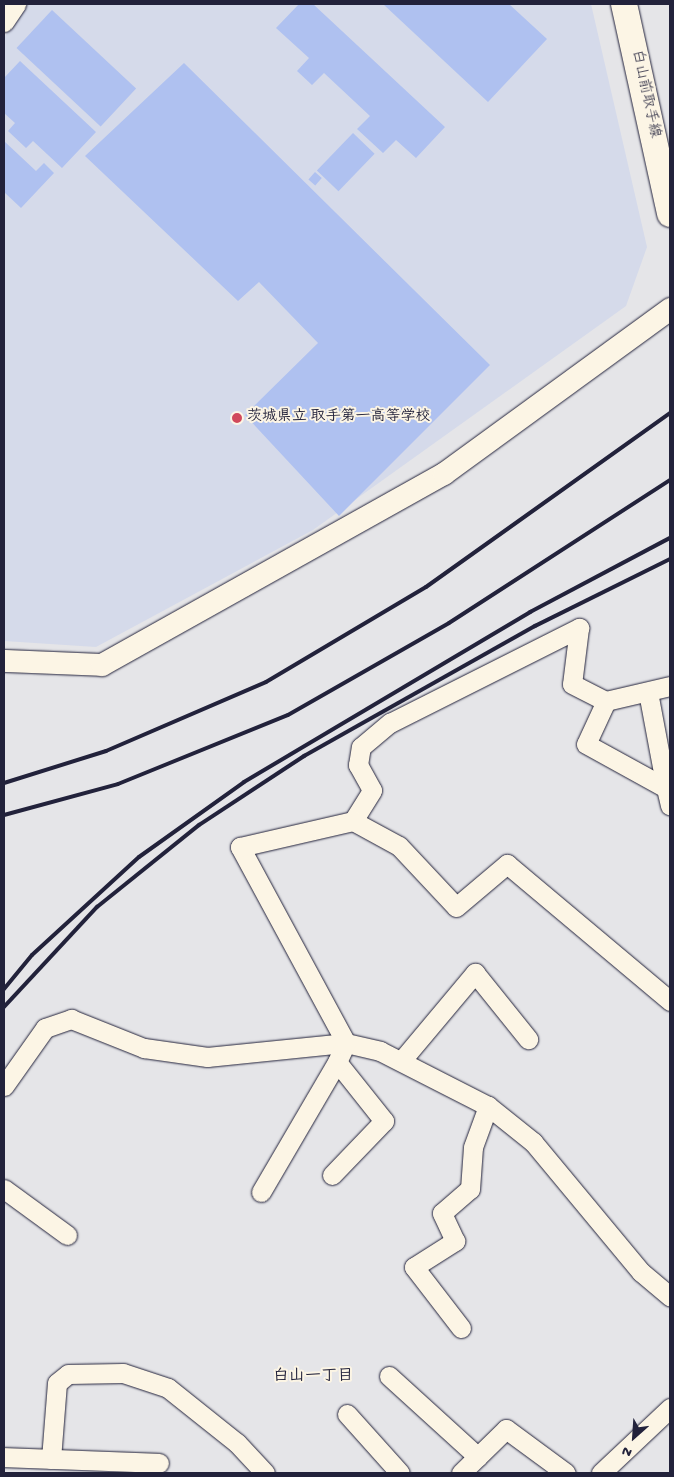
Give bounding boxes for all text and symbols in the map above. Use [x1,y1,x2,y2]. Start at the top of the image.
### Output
street label: 白山前取手線 [627,48,663,140]
place label: 茨城県立 取手第一高等学校 [247,409,431,427]
marker: 茨城県立 取手第一高等学校 [231,412,243,424]
district label: 白山一丁目 [273,1368,353,1388]
north arrow [609,1412,659,1462]
text: N [619,1441,635,1461]

